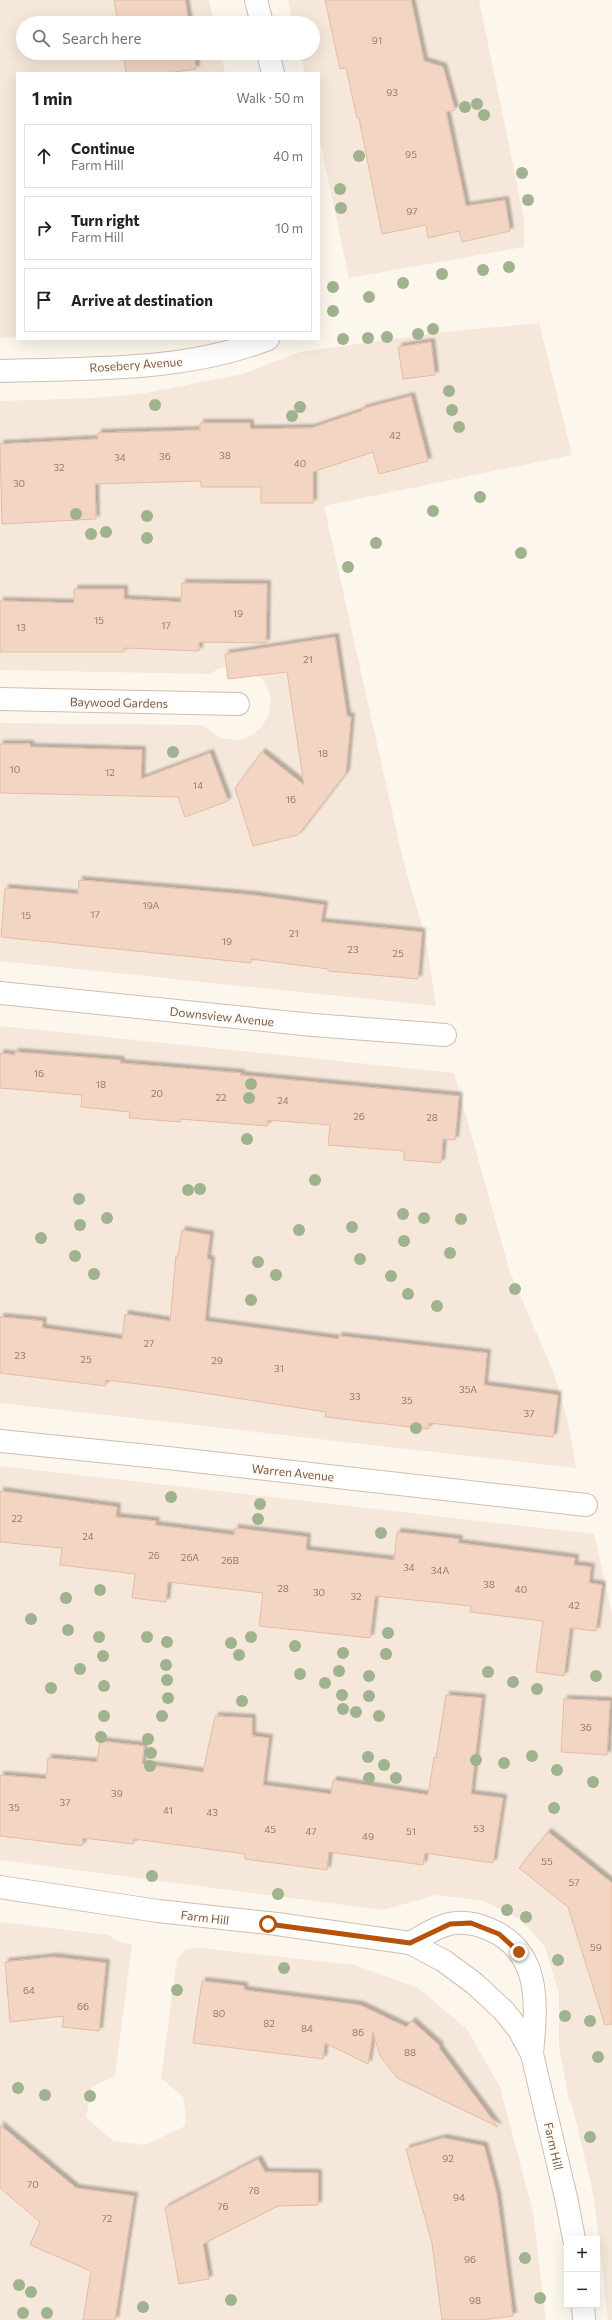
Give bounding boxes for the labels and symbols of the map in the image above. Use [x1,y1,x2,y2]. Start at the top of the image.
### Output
house number: 91 [372,34,382,46]
house number: 93 [386,86,398,98]
house number: 95 [405,148,417,160]
house number: 97 [406,205,418,217]
street label: Rosebery Avenue [89,354,183,374]
house number: 42 [389,429,401,441]
house number: 38 [219,449,231,461]
house number: 36 [159,450,171,462]
house number: 34 [114,451,126,463]
house number: 40 [294,457,306,469]
house number: 32 [53,461,65,473]
house number: 30 [13,477,25,489]
house number: 19 [233,607,243,619]
house number: 15 [94,614,104,626]
house number: 17 [161,619,171,631]
house number: 13 [16,621,26,633]
house number: 21 [303,653,313,665]
street label: Baywood Gardens [70,694,168,710]
house number: 18 [318,747,328,759]
house number: 10 [10,763,20,775]
house number: 12 [105,766,115,778]
house number: 14 [193,779,203,791]
house number: 16 [286,793,296,805]
house number: 19A [142,899,160,911]
house number: 17 [90,908,100,920]
house number: 15 [21,909,31,921]
house number: 21 [289,927,299,939]
house number: 19 [222,935,232,947]
house number: 23 [347,943,359,955]
house number: 25 [392,947,404,959]
street label: Downsview Avenue [169,1004,275,1028]
house number: 16 [34,1067,44,1079]
house number: 18 [96,1078,106,1090]
house number: 20 [151,1087,163,1099]
house number: 22 [215,1091,227,1103]
house number: 24 [277,1094,289,1106]
house number: 26 [353,1110,365,1122]
house number: 28 [426,1111,438,1123]
house number: 27 [144,1337,154,1349]
house number: 23 [14,1349,26,1361]
house number: 25 [80,1353,92,1365]
house number: 29 [211,1354,223,1366]
house number: 31 [274,1362,284,1374]
house number: 35A [459,1383,477,1395]
house number: 33 [349,1390,361,1402]
house number: 35 [401,1394,413,1406]
house number: 37 [524,1407,534,1419]
street label: Warren Avenue [251,1461,335,1483]
house number: 22 [11,1512,23,1524]
house number: 24 [82,1530,94,1542]
house number: 26 [148,1549,160,1561]
house number: 26A [181,1551,199,1563]
house number: 26B [221,1554,240,1566]
house number: 34 [403,1561,415,1573]
house number: 34A [431,1564,449,1576]
house number: 38 [483,1578,495,1590]
house number: 28 [277,1582,289,1594]
house number: 40 [515,1583,527,1595]
house number: 30 [313,1586,325,1598]
house number: 32 [350,1590,362,1602]
house number: 42 [568,1599,580,1611]
house number: 36 [580,1721,592,1733]
house number: 39 [111,1787,123,1799]
house number: 37 [60,1796,70,1808]
house number: 35 [8,1801,20,1813]
house number: 41 [163,1804,173,1816]
house number: 43 [206,1806,218,1818]
house number: 53 [473,1822,485,1834]
house number: 45 [264,1823,276,1835]
house number: 47 [305,1825,317,1837]
house number: 51 [406,1825,416,1837]
house number: 49 [362,1830,374,1842]
house number: 55 [541,1855,553,1867]
house number: 57 [568,1876,580,1888]
street label: Farm Hill [180,1907,230,1927]
route start [259,1915,277,1933]
house number: 59 [590,1941,602,1953]
route end [510,1943,528,1961]
house number: 64 [23,1984,35,1996]
house number: 66 [77,2000,89,2012]
house number: 80 [213,2007,225,2019]
house number: 82 [263,2017,275,2029]
house number: 84 [301,2022,313,2034]
house number: 86 [352,2026,364,2038]
house number: 88 [404,2046,416,2058]
street label: Farm Hill [542,2121,566,2171]
house number: 92 [442,2152,454,2164]
house number: 70 [27,2178,39,2190]
house number: 78 [248,2184,260,2196]
house number: 94 [453,2191,465,2203]
house number: 76 [217,2200,229,2212]
house number: 72 [102,2212,113,2224]
house number: 96 [464,2253,476,2265]
house number: 98 [469,2294,481,2306]

